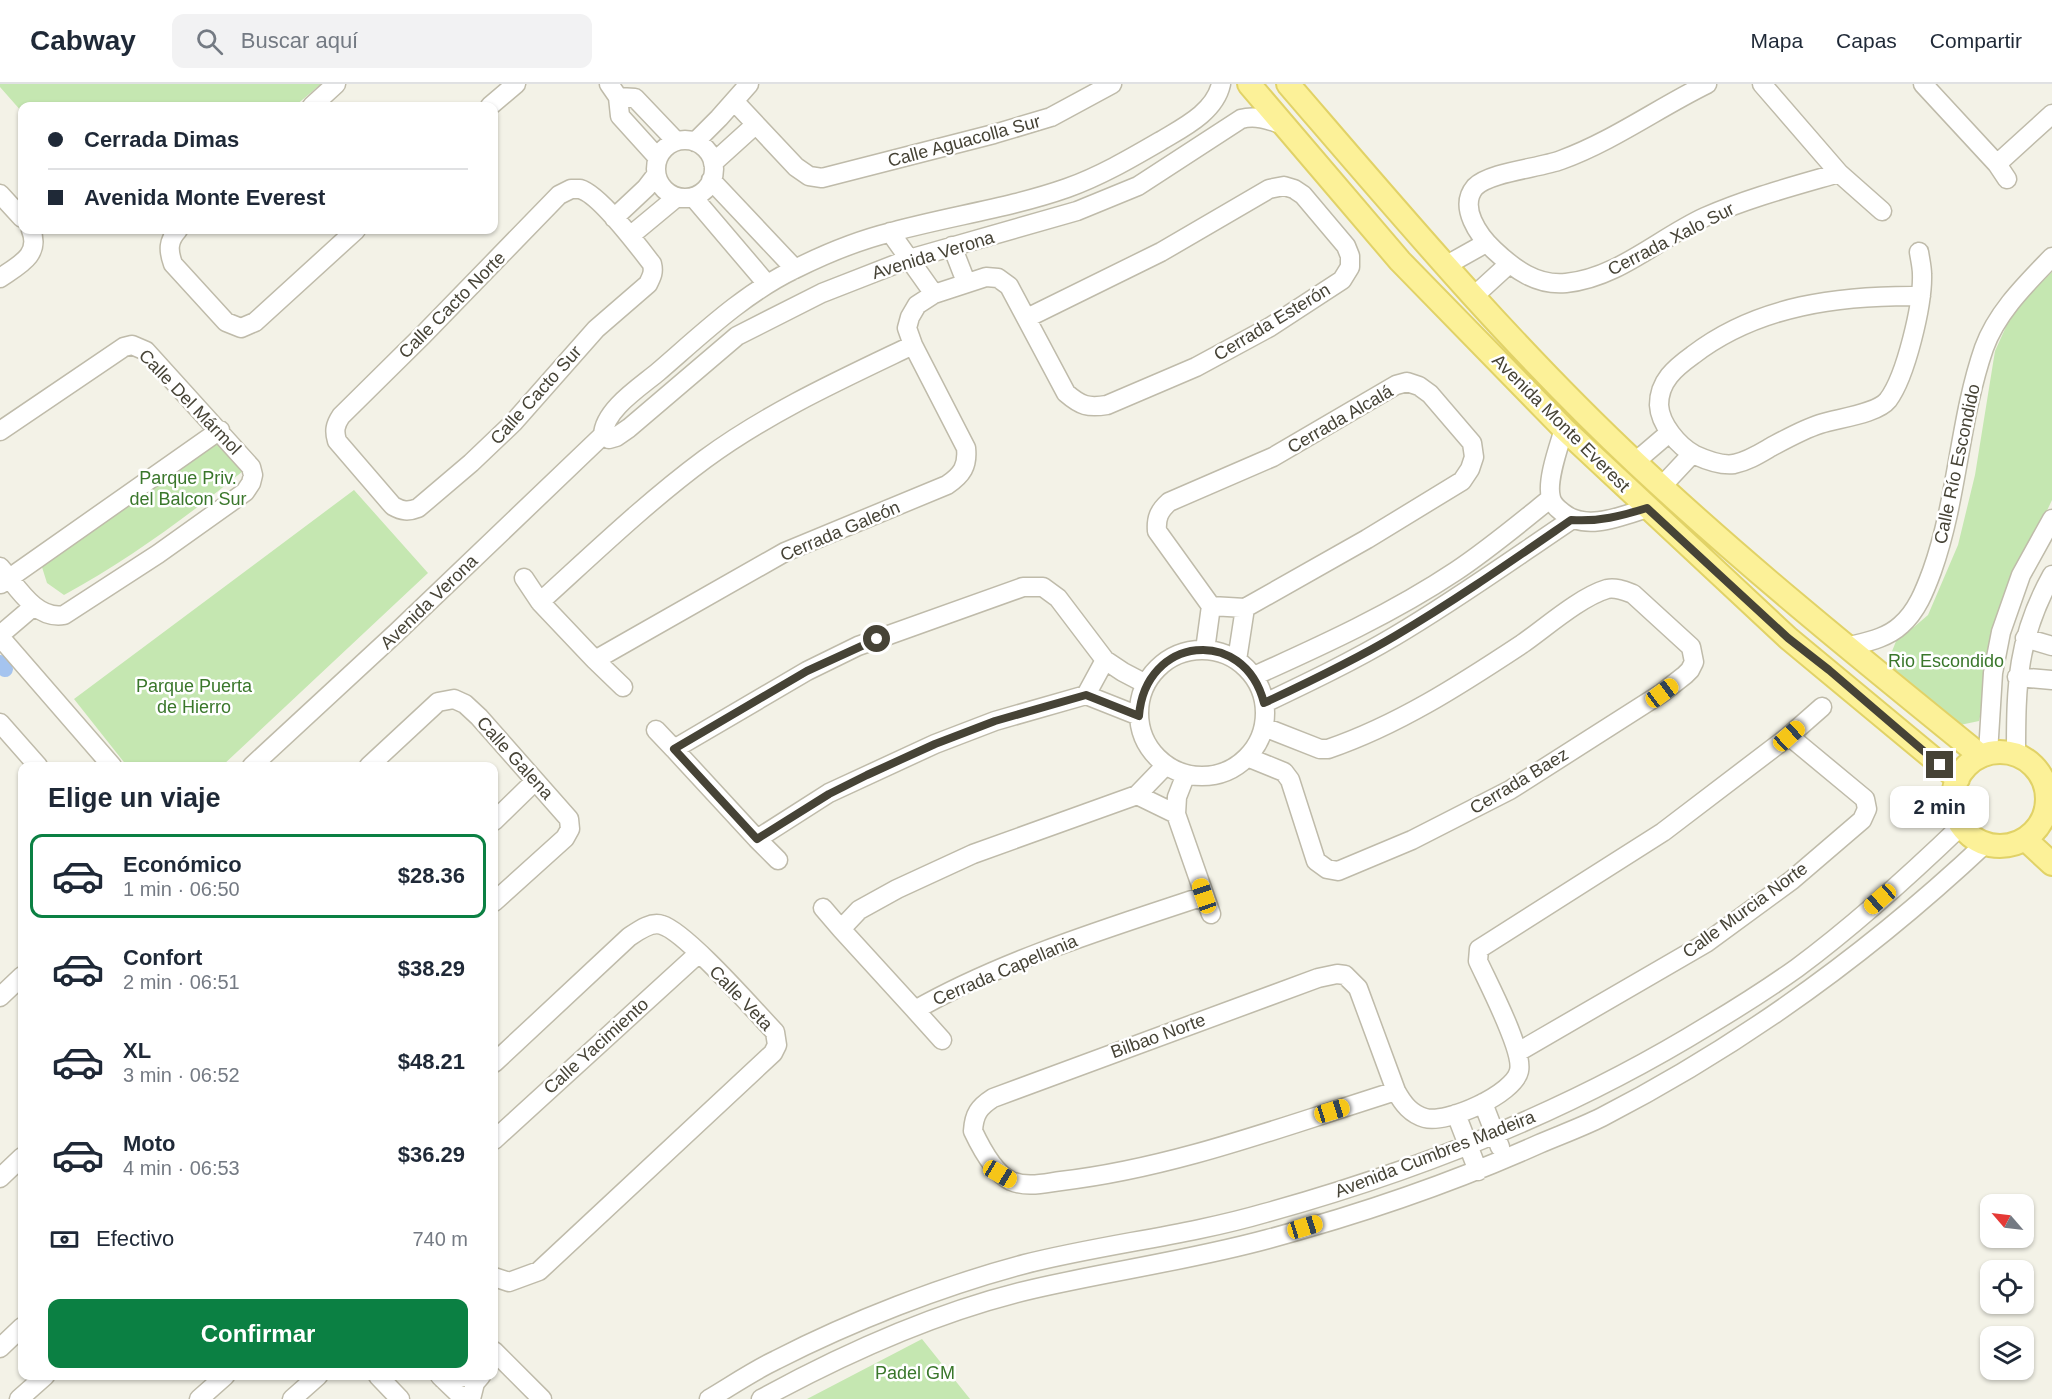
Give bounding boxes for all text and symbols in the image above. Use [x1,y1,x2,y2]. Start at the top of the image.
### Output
search box [172,14,592,68]
text: Cabway [30,25,136,56]
icon: search [193,25,226,58]
text: Buscar aquí [241,28,358,53]
text: Mapa [1751,29,1803,52]
text: Capas [1836,29,1897,52]
text: Compartir [1930,29,2022,52]
street label: Calle Aguacolla Sur [886,111,1042,171]
text: Cerrada Dimas [84,127,239,152]
text: Avenida Monte Everest [84,185,325,210]
street label: Cerrada Xalo Sur [1605,199,1737,279]
street label: Avenida Verona [869,227,997,283]
street label: Calle Cacto Norte [395,248,509,362]
street label: Cerrada Esterón [1210,279,1334,365]
street label: Calle Cacto Sur [486,341,586,449]
street label: Calle Del Mármol [135,345,245,459]
street label: Avenida Monte Everest [1488,350,1634,496]
street label: Cerrada Alcalá [1284,380,1397,457]
street label: Calle Río Escondido [1930,382,1984,546]
park label: Parque Priv. del Balcon Sur [129,468,247,509]
street label: Cerrada Galeón [777,497,903,565]
street label: Avenida Verona [376,550,482,653]
route start [863,625,890,652]
park label: Rio Escondido [1888,651,2004,671]
car [1642,675,1682,711]
park label: Parque Puerta de Hierro [136,676,253,717]
street label: Calle Galena [473,713,558,804]
car [1770,717,1808,755]
street label: Cerrada Baez [1466,744,1572,818]
route end [1926,751,1953,778]
text: Elige un viaje [48,783,221,813]
callout: 2 min [1890,786,1990,828]
text: 2 min [1913,796,1966,818]
icon: car [51,849,105,903]
text: Económico [123,852,242,877]
street label: Calle Murcia Norte [1679,858,1811,962]
text: $28.36 [398,863,465,888]
car [1190,876,1218,916]
text: 1 min · 06:50 [123,878,240,900]
car [1861,880,1899,918]
street label: Cerrada Capellania [930,930,1081,1010]
icon: car [51,942,105,996]
text: Confort [123,945,202,970]
text: $38.29 [398,956,465,981]
street label: Calle Veta [705,962,777,1035]
text: 2 min · 06:51 [123,971,240,993]
street label: Calle Yacimiento [540,994,652,1098]
street label: Bilbao Norte [1108,1010,1208,1062]
icon: car [51,1035,105,1089]
text: XL [123,1038,151,1063]
text: $48.21 [398,1049,465,1074]
text: 3 min · 06:52 [123,1064,240,1086]
car [1312,1097,1352,1125]
street label: Avenida Cumbres Madeira [1332,1106,1539,1201]
icon: car [51,1128,105,1182]
text: Moto [123,1131,176,1156]
text: $36.29 [398,1142,465,1167]
text: 4 min · 06:53 [123,1157,240,1179]
car [980,1157,1020,1191]
north arrow [1980,1194,2034,1248]
map controls [1980,1194,2034,1380]
car [1285,1213,1325,1241]
icon: cash [48,1223,81,1256]
text: Efectivo [96,1226,174,1251]
text: 740 m [412,1228,468,1250]
button: locate [1980,1260,2034,1314]
button: Confirmar [48,1299,468,1368]
button: layers [1980,1326,2034,1380]
park label: Padel GM [875,1363,955,1383]

